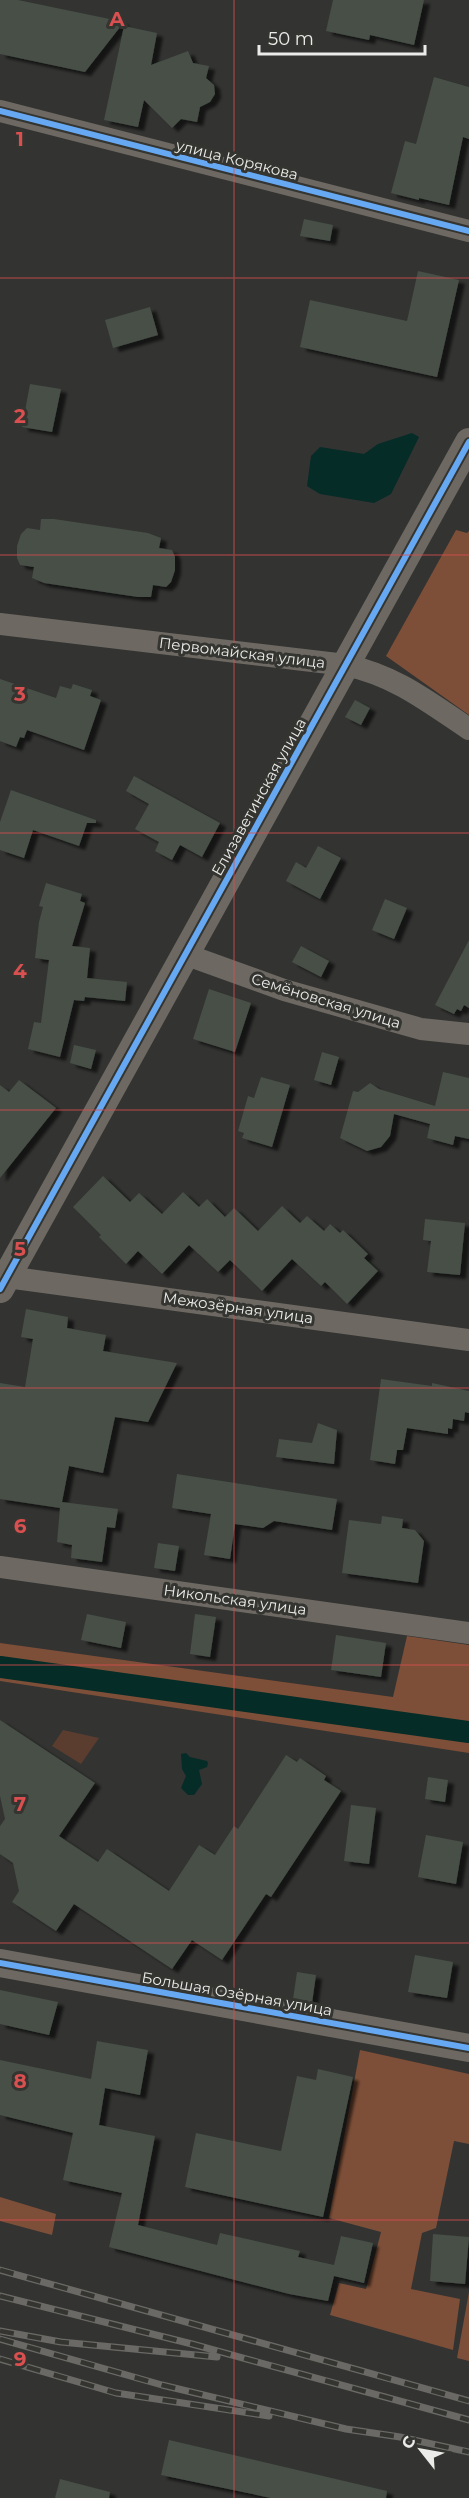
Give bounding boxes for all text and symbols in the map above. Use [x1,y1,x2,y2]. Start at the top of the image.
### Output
text: A [108,7,125,31]
scale bar [259,18,426,56]
text: 50 m [268,28,314,50]
text: 1 [16,127,24,151]
street label: улица Корякова [173,135,300,184]
text: 2 [14,404,26,428]
street label: Первомайская улица [158,633,326,672]
text: 3 [13,682,26,706]
street label: Елизаветинская улица [207,714,310,879]
text: 4 [13,959,27,983]
street label: Семёновская улица [249,969,403,1032]
text: 5 [14,1237,26,1261]
street label: Межозёрная улица [162,1288,314,1327]
text: 6 [14,1514,27,1538]
street label: Никольская улица [162,1580,308,1619]
text: 7 [14,1792,26,1816]
street label: Большая Озёрная улица [140,1967,334,2020]
text: 8 [13,2069,27,2093]
text: 9 [14,2347,26,2371]
north arrow [391,2420,451,2480]
text: С [397,2432,420,2452]

